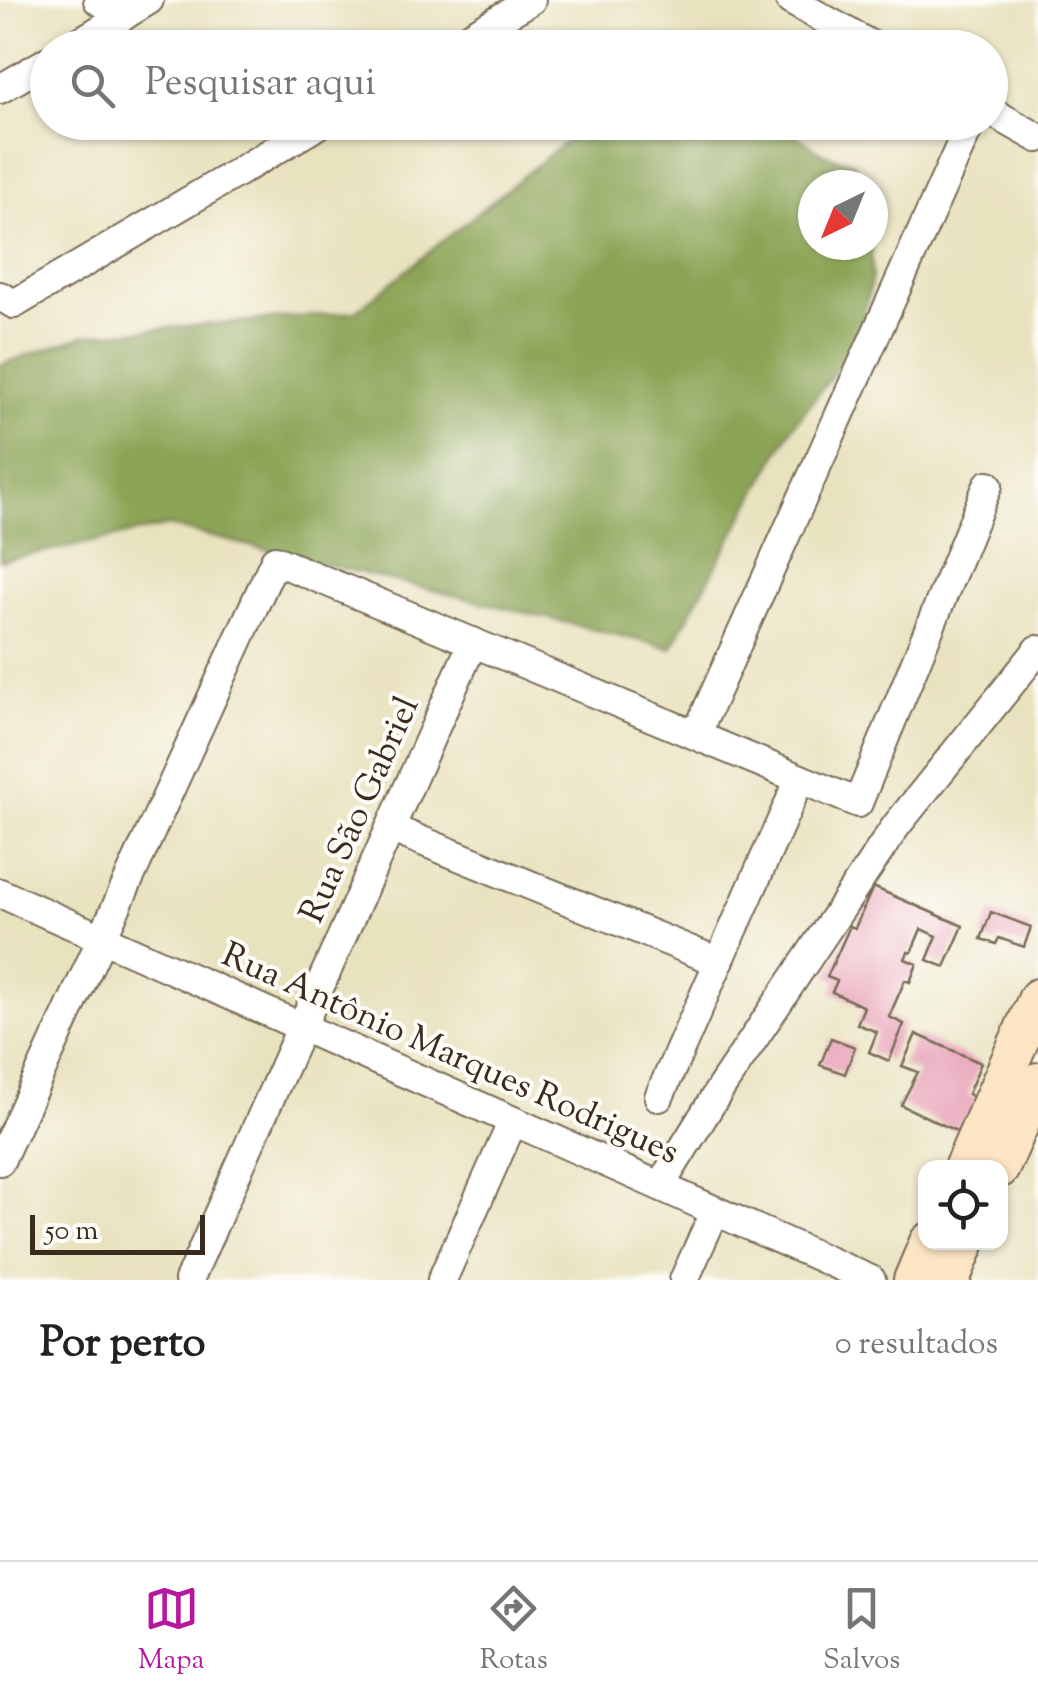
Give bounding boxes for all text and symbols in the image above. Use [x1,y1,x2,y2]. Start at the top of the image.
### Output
search box [30,30,1008,140]
icon: search [65,58,120,113]
text: Pesquisar aqui [145,58,376,112]
north arrow [798,170,888,260]
street label: Rua São Gabriel [288,689,434,932]
street label: Rua Antônio Marques Rodrigues [213,931,686,1179]
map controls [918,1160,1008,1250]
button: locate [918,1160,1008,1250]
scale bar [30,1210,205,1254]
text: 50 m [45,1212,99,1252]
text: Por perto [40,1315,206,1375]
text: 0 resultados [835,1322,998,1368]
tab: Mapa [138,1581,204,1681]
tab: Rotas [480,1581,548,1681]
tab: Salvos [823,1581,900,1681]

